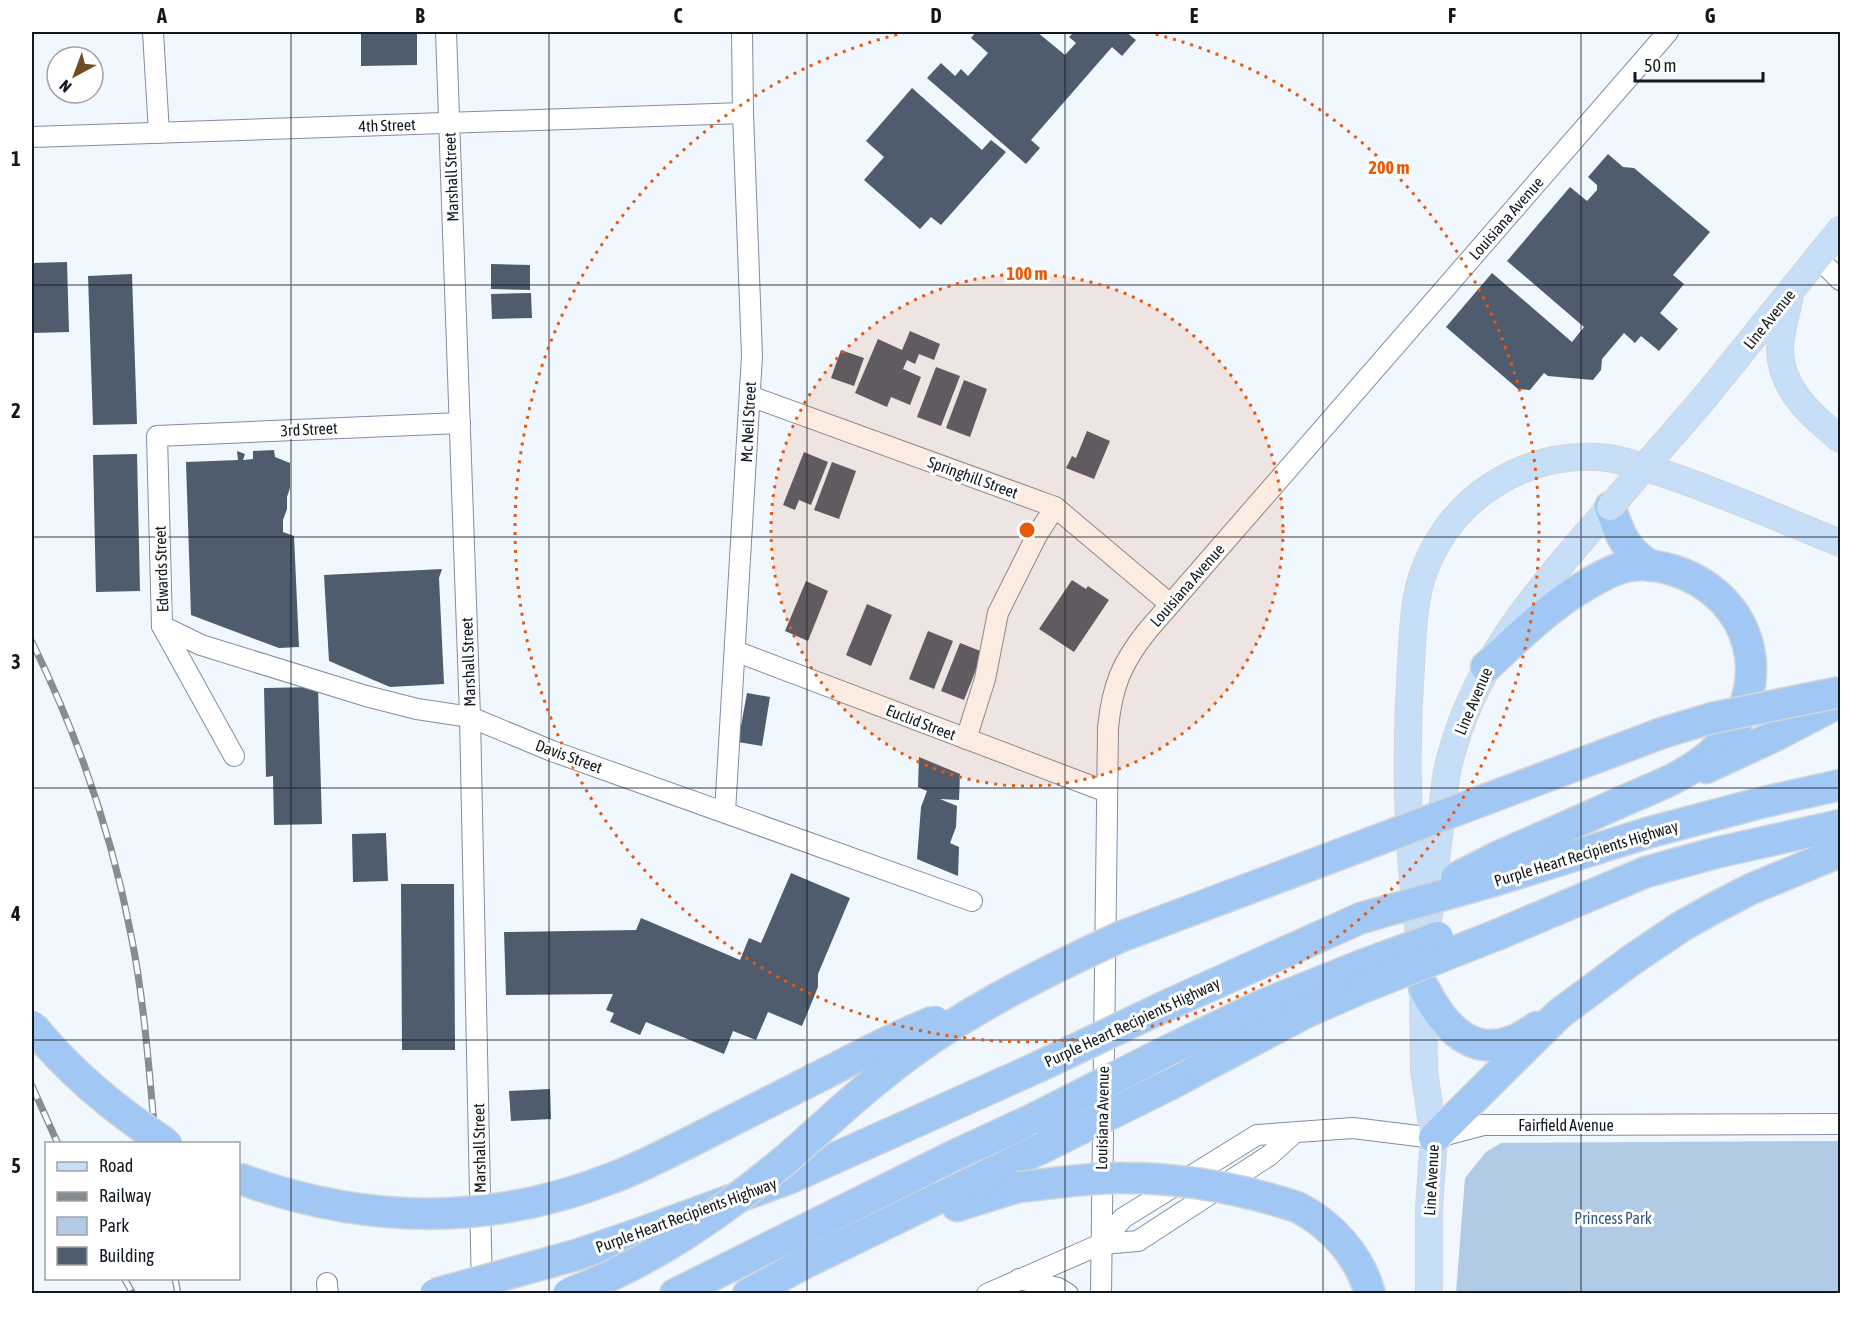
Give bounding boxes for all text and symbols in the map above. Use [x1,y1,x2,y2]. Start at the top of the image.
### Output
text: A [156,4,167,27]
text: B [415,4,425,27]
text: C [674,4,683,27]
text: D [930,4,942,27]
text: E [1190,4,1199,27]
text: F [1448,4,1456,27]
text: G [1705,4,1716,27]
north arrow [45,45,105,105]
scale bar [1635,45,1762,83]
text: 50 m [1644,55,1676,76]
text: N [56,76,75,96]
street label: 4th Street [358,115,416,135]
street label: Marshall Street [440,132,462,222]
text: 1 [11,147,21,170]
text: 200 m [1369,157,1409,178]
street label: Louisiana Avenue [1465,173,1547,263]
text: 100 m [1007,263,1047,284]
street label: Line Avenue [1740,286,1798,352]
street label: Mc Neil Street [737,381,759,463]
text: 2 [11,399,21,422]
street label: 3rd Street [280,418,338,439]
street label: Springhill Street [925,452,1021,503]
centre of rings [1017,520,1037,540]
street label: Edwards Street [150,525,172,613]
street label: Louisiana Avenue [1146,540,1228,630]
street label: Marshall Street [457,617,479,707]
text: 3 [11,650,21,673]
street label: Line Avenue [1451,665,1495,737]
street label: Euclid Street [884,700,959,744]
street label: Davis Street [533,736,605,776]
street label: Purple Heart Recipients Highway [1492,816,1681,891]
text: 4 [10,902,21,925]
street label: Purple Heart Recipients Highway [1041,973,1223,1071]
street label: Louisiana Avenue [1092,1066,1112,1170]
street label: Marshall Street [469,1103,489,1193]
street label: Fairfield Avenue [1518,1116,1614,1134]
legend [45,1142,240,1280]
street label: Line Avenue [1420,1144,1442,1216]
text: 5 [11,1154,21,1177]
text: Road [99,1155,133,1176]
street label: Purple Heart Recipients Highway [593,1174,780,1257]
text: Railway [99,1185,151,1206]
park label: Princess Park [1574,1209,1652,1227]
text: Park [99,1215,129,1236]
text: Building [99,1245,154,1266]

